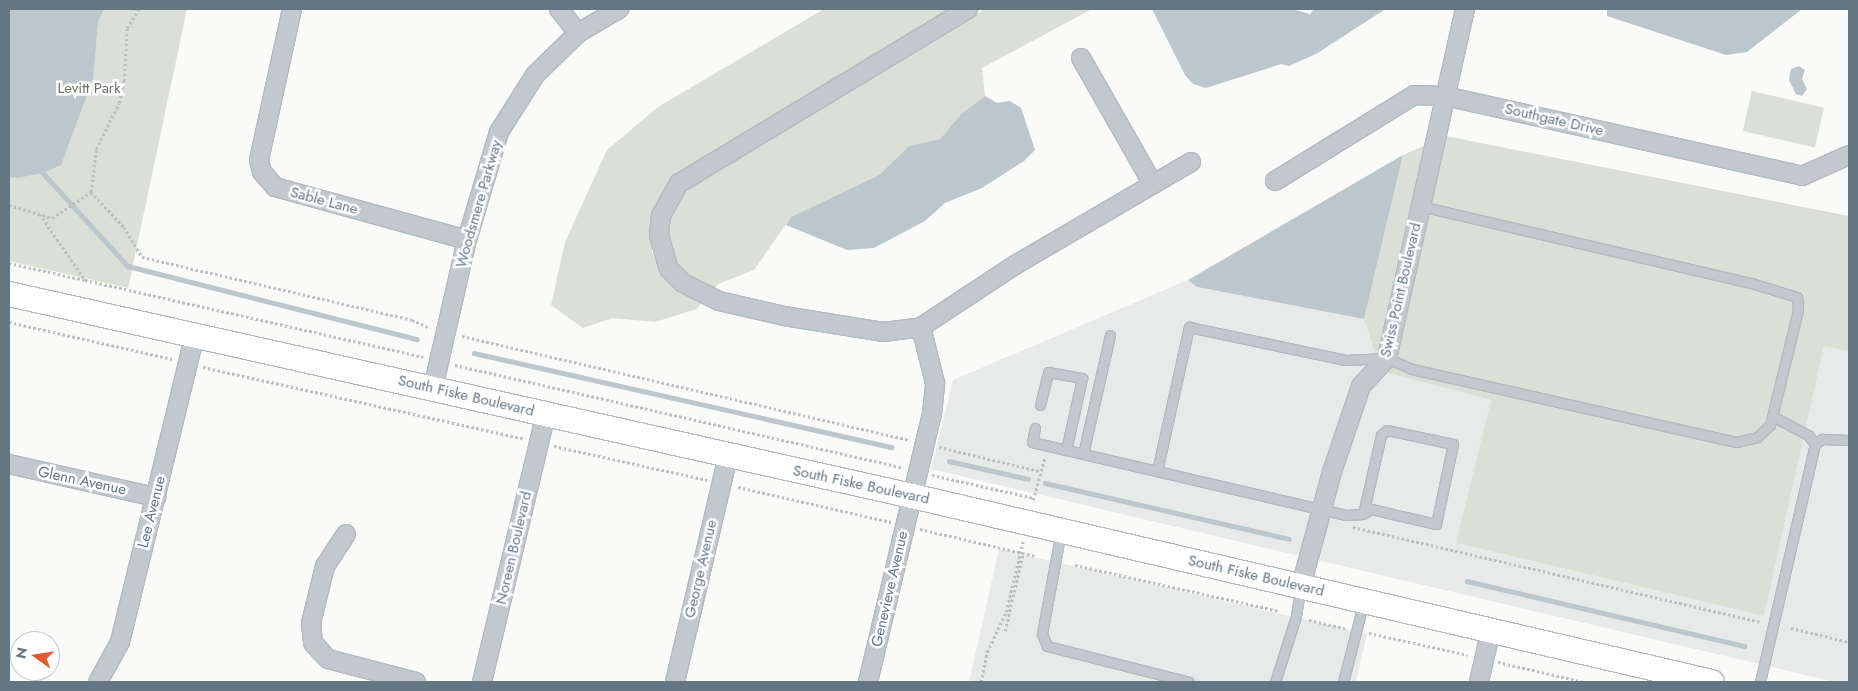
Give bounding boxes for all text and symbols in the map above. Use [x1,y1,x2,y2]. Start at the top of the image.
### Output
park label: Levitt Park [57,80,121,98]
street label: Southgate Drive [1503,100,1605,140]
street label: Woodsmere Parkway [452,138,506,270]
street label: Sable Lane [288,183,360,219]
street label: Swiss Point Boulevard [1377,221,1425,359]
street label: South Fiske Boulevard [396,372,536,420]
street label: South Fiske Boulevard [791,462,931,508]
street label: Glenn Avenue [36,463,128,499]
street label: Lee Avenue [134,474,170,550]
street label: Noreen Boulevard [492,490,536,606]
street label: George Avenue [681,518,721,620]
street label: Genevieve Avenue [868,529,912,649]
street label: South Fiske Boulevard [1186,552,1326,600]
north arrow [10,631,60,681]
text: N [10,645,32,661]

